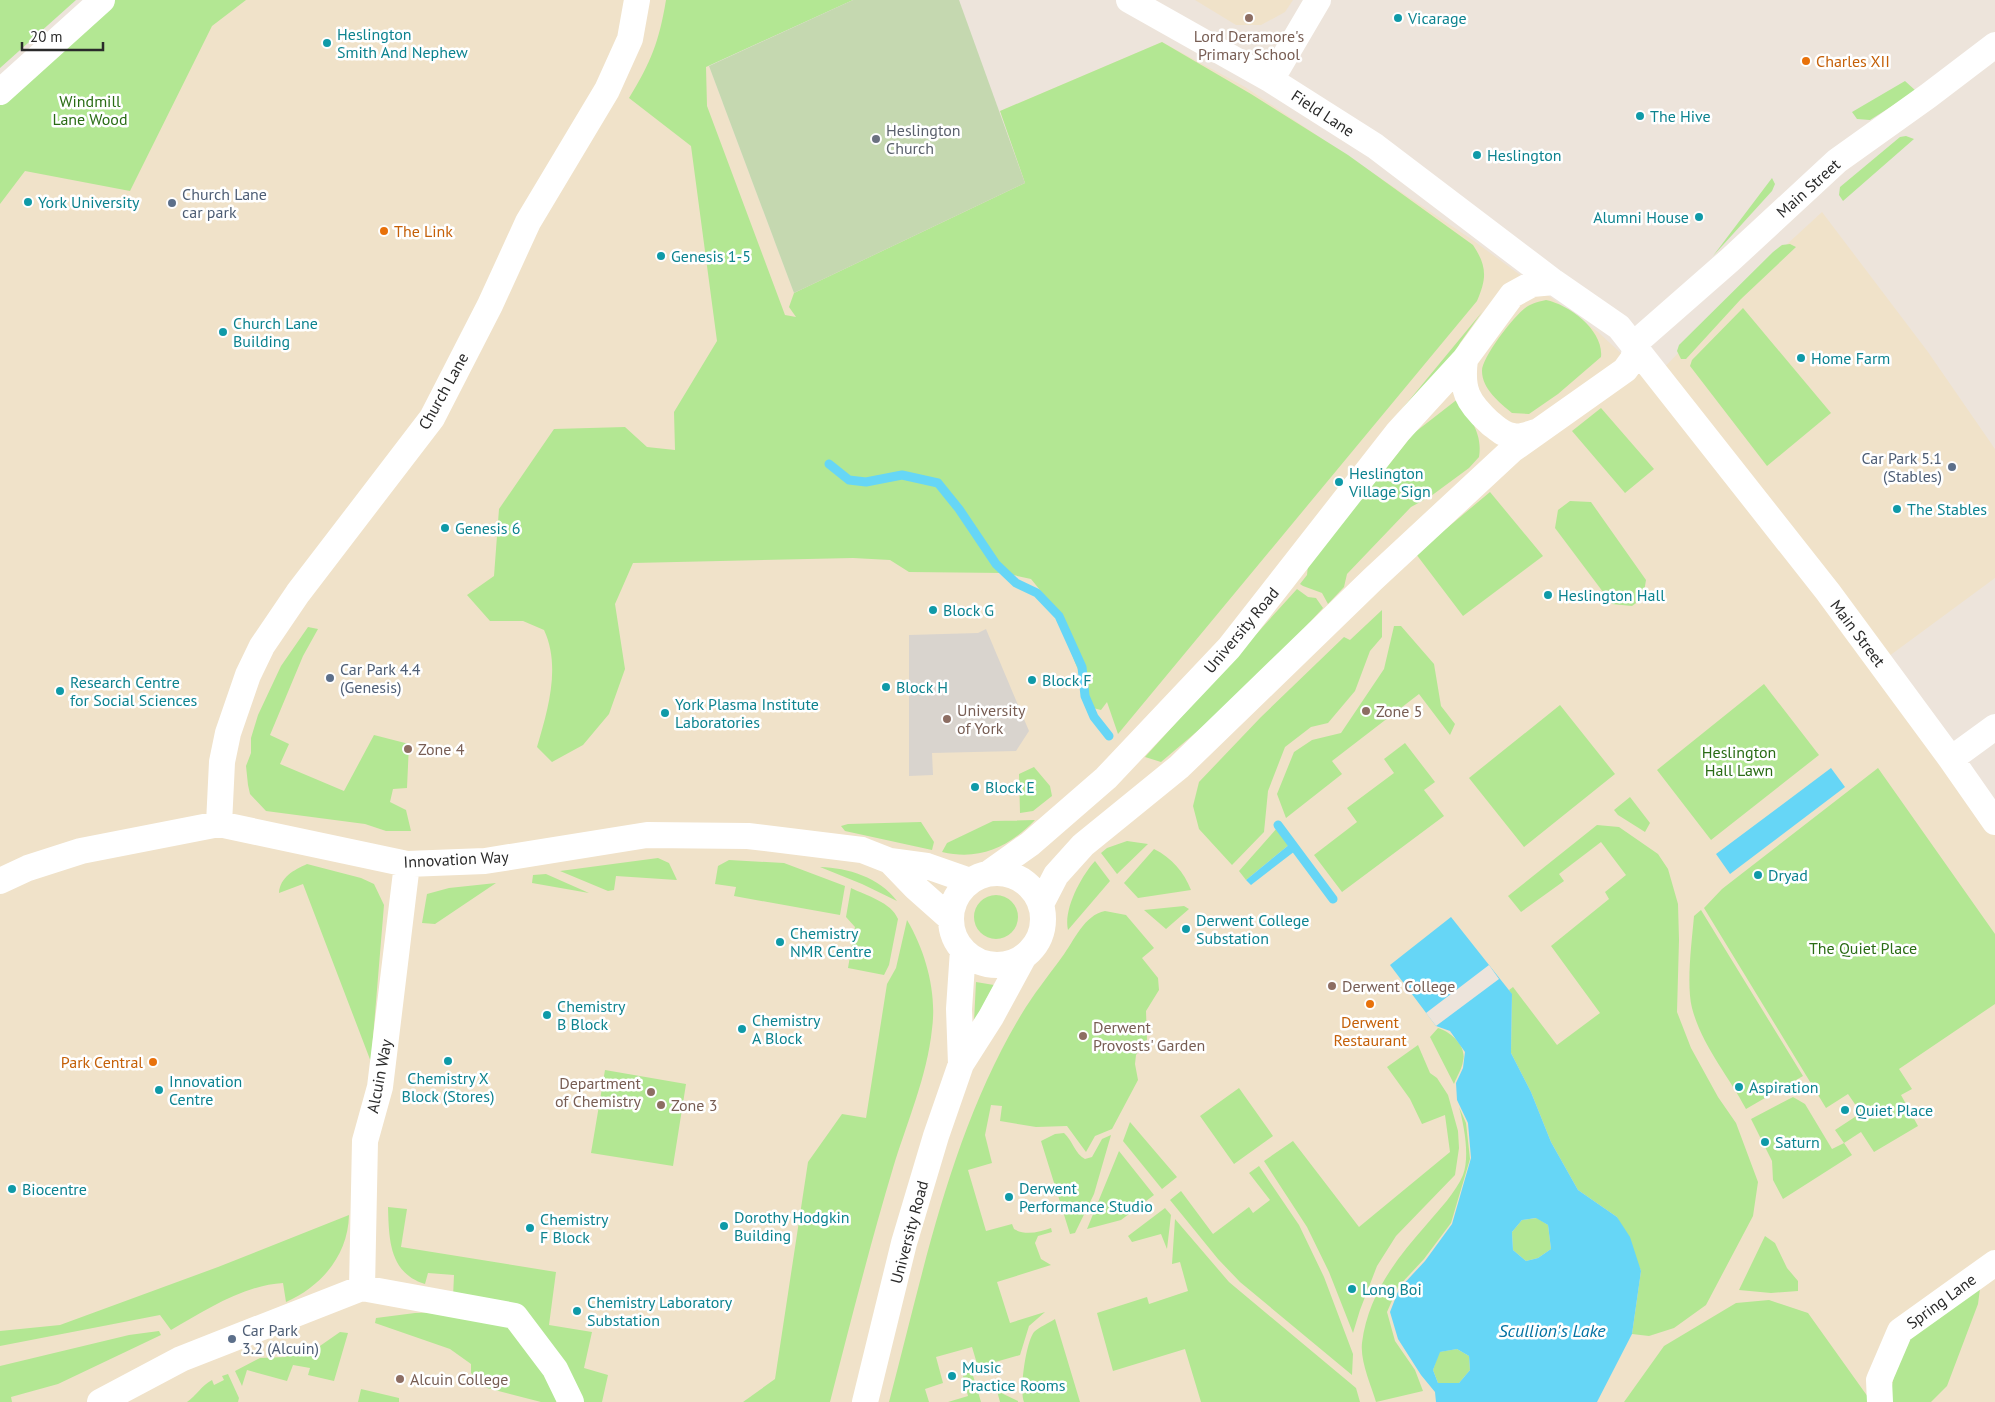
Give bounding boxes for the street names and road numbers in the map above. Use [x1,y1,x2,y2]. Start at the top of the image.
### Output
street label: Field Lane [1288,85,1358,141]
street label: Main Street [1772,154,1844,222]
street label: Church Lane [414,349,472,433]
street label: University Road [1199,583,1283,677]
street label: Main Street [1826,596,1890,671]
street label: Innovation Way [403,846,510,872]
street label: Alcuin Way [362,1037,396,1115]
street label: University Road [886,1178,932,1286]
street label: Spring Lane [1902,1269,1980,1333]

